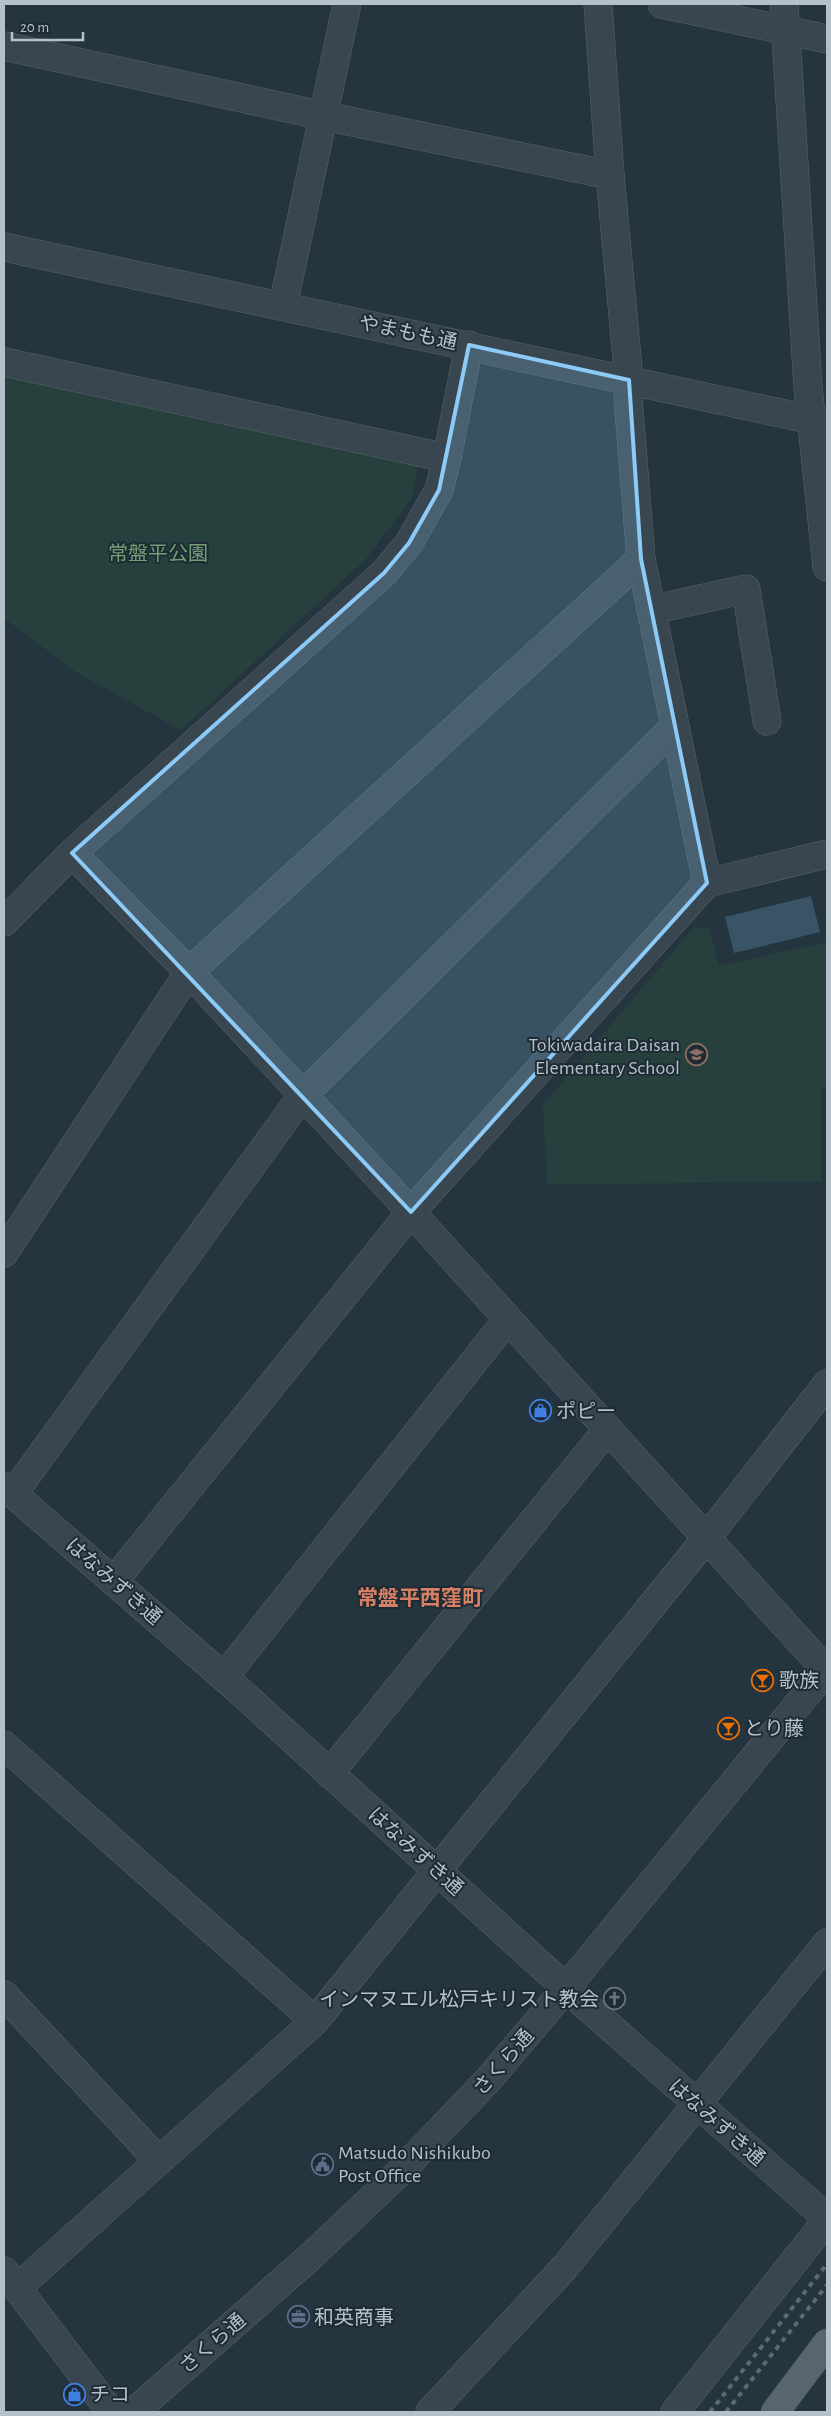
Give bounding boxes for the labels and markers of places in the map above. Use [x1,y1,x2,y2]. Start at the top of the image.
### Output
place label: Tokiwadaira Daisan Elementary School [528,1035,680,1078]
school or university icon: Tokiwadaira Daisan Elementary School [684,1043,708,1067]
shop icon: ポピー [528,1399,552,1423]
place label: ポピー [556,1401,616,1422]
bar icon: 歌族 [751,1668,775,1692]
place label: 歌族 [779,1670,819,1691]
bar icon: とり藤 [716,1716,740,1740]
place label: とり藤 [744,1718,804,1739]
church icon: インマヌエル松戸キリスト教会 [603,1987,627,2011]
place label: インマヌエル松戸キリスト教会 [319,1988,599,2010]
place label: Matsudo Nishikubo Post Office [338,2143,491,2186]
public building icon: Matsudo Nishikubo Post Office [310,2152,334,2176]
office icon: 和英商事 [286,2305,310,2329]
place label: 和英商事 [314,2307,394,2328]
shop icon: チコ [62,2382,86,2406]
place label: チコ [90,2385,130,2405]

